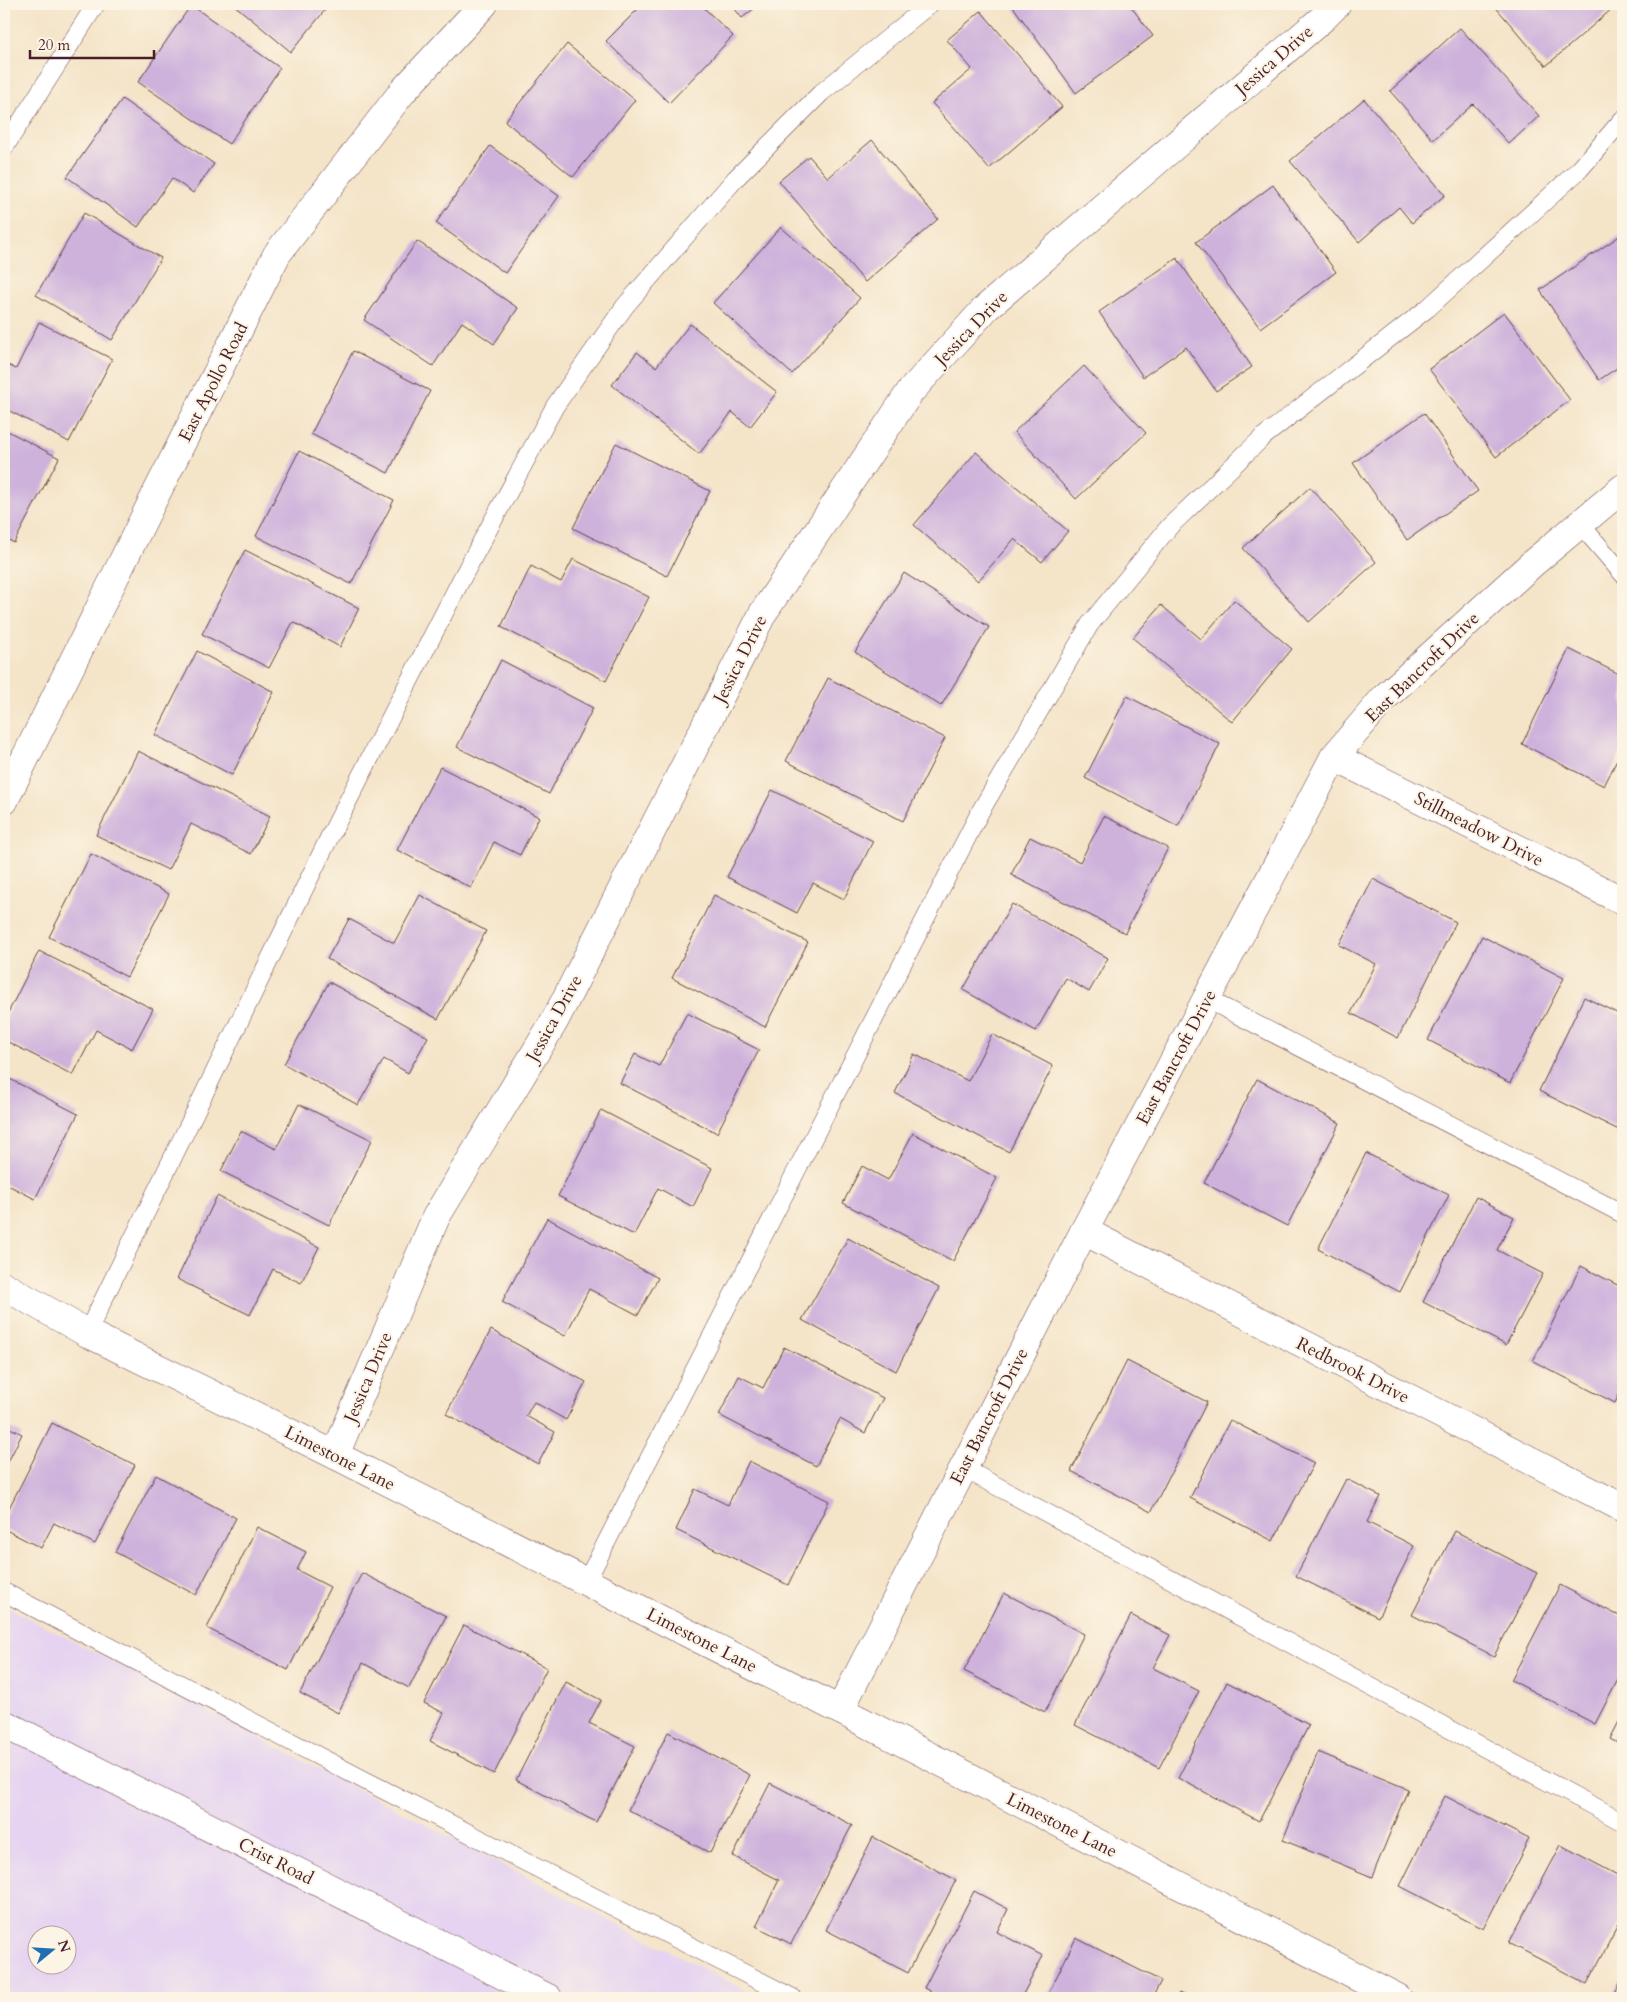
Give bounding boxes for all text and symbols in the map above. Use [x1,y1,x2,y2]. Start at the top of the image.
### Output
street label: Jessica Drive [1228,20,1319,103]
scale bar [30,28,154,60]
text: 20 m [38,35,70,55]
street label: Jessica Drive [927,285,1014,374]
street label: East Apollo Road [173,318,254,446]
street label: East Bancroft Drive [1360,606,1485,728]
street label: Jessica Drive [706,611,773,710]
street label: Stillmeadow Drive [1410,786,1548,873]
street label: Jessica Drive [519,970,589,1069]
street label: East Bancroft Drive [1130,985,1223,1129]
street label: Jessica Drive [337,1328,399,1429]
street label: Redbrook Drive [1292,1331,1414,1410]
street label: East Bancroft Drive [944,1344,1035,1489]
street label: Limestone Lane [280,1420,399,1497]
street label: Limestone Lane [642,1602,761,1679]
street label: Limestone Lane [1002,1787,1121,1864]
street label: Crist Road [234,1832,318,1891]
north arrow [28,1924,78,1974]
text: N [53,1937,75,1955]

